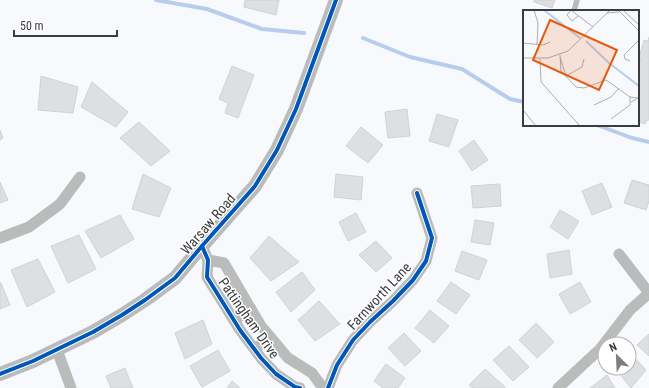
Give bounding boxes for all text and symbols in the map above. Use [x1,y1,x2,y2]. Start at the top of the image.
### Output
inset map [523,10,639,126]
scale bar [14,12,117,38]
text: 50 m [20,19,44,33]
street label: Warsaw Road [177,190,239,258]
street label: Farnworth Lane [344,259,414,333]
street label: Pattingham Drive [215,275,283,362]
north arrow [597,336,637,376]
text: N [607,340,619,355]

